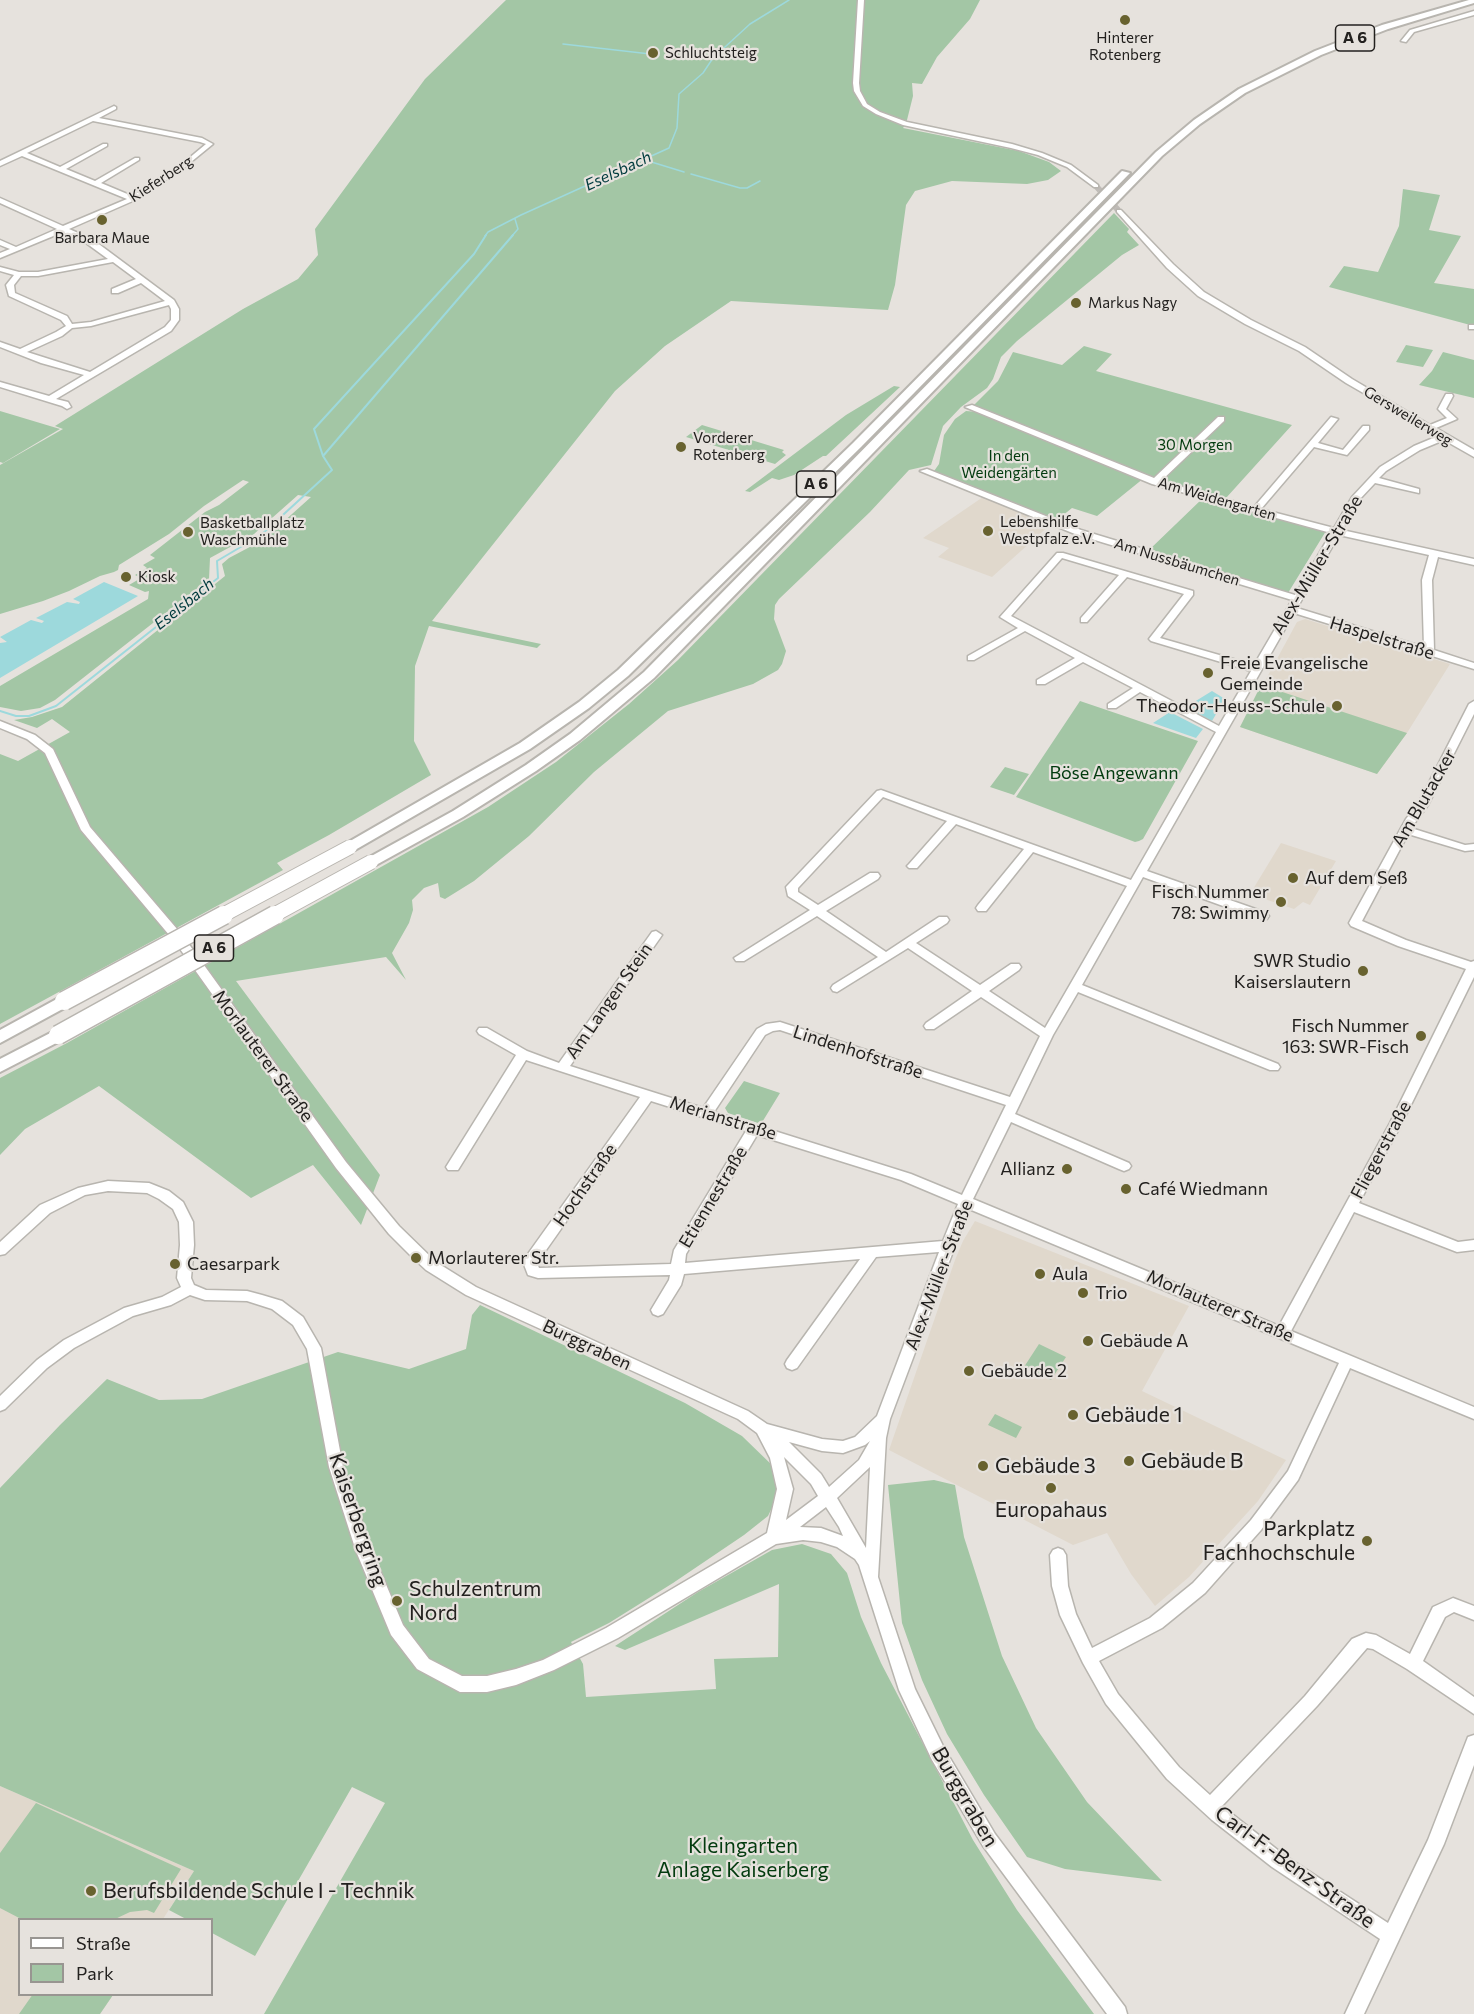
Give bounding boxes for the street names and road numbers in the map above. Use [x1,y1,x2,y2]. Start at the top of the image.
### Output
road number: A 6 [1336,25,1374,51]
street label: Kieferberg [126,152,196,206]
street label: Gersweilerweg [1360,382,1456,450]
road number: A 6 [796,471,836,497]
street label: Am Weidengarten [1156,474,1278,524]
street label: Alex-Müller-Straße [1267,491,1367,639]
street label: Am Nussbäumchen [1112,534,1242,590]
street label: Haspelstraße [1327,612,1437,664]
street label: Am Blutacker [1387,745,1461,851]
road number: A 6 [194,935,234,961]
street label: Am Langen Stein [561,939,657,1063]
street label: Morlauterer Straße [208,986,318,1126]
street label: Lindenhofstraße [790,1021,926,1083]
street label: Merianstraße [667,1092,779,1144]
street label: Fliegerstraße [1346,1098,1416,1202]
street label: Hochstraße [549,1140,621,1230]
street label: Etiennestraße [674,1142,752,1252]
street label: Alex-Müller-Straße [901,1197,977,1353]
street label: Morlauterer Straße [1143,1265,1297,1347]
street label: Burggraben [539,1315,635,1375]
street label: Kaiserbergring [323,1450,393,1590]
street label: Burggraben [926,1743,1004,1851]
street label: Carl-F.-Benz-Straße [1210,1800,1380,1934]

